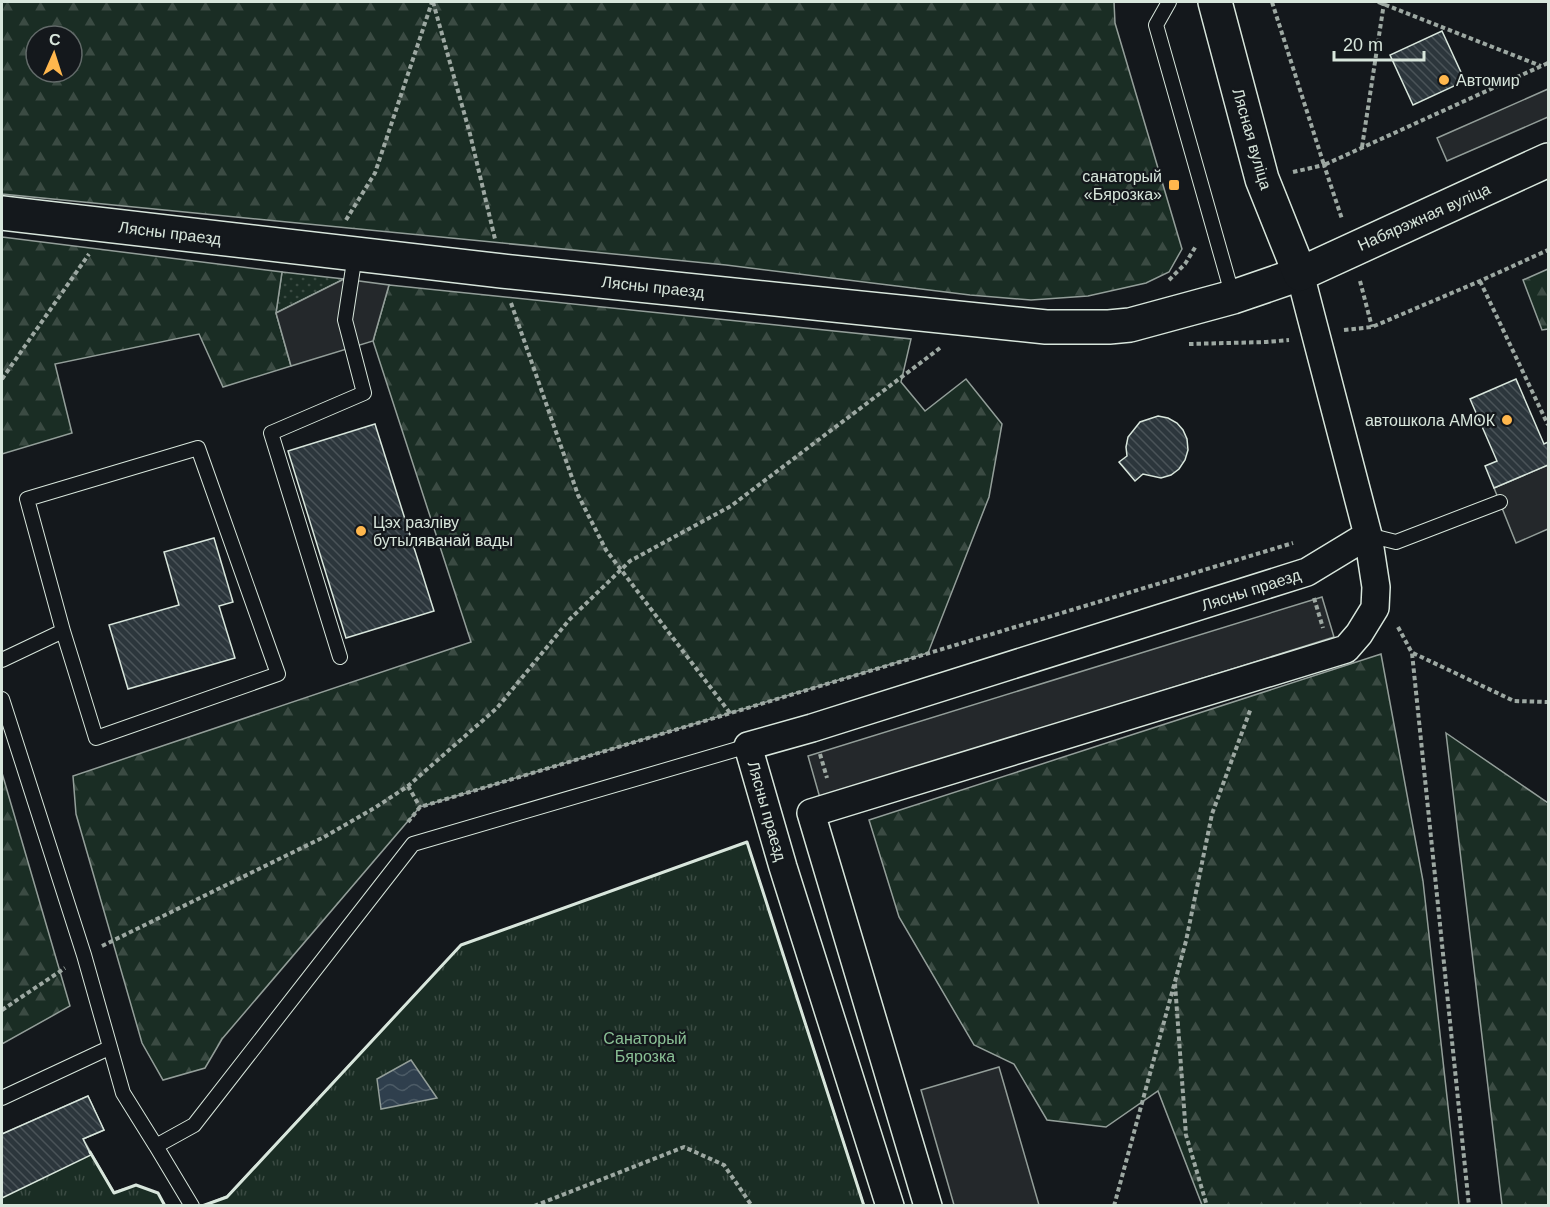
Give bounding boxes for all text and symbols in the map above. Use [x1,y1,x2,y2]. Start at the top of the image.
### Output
north arrow [24,24,84,84]
scale bar [1334,24,1424,62]
text: С [49,31,61,48]
text: 20 m [1343,35,1383,55]
place label: Автомир [1456,72,1520,89]
marker: Автомир [1437,73,1451,87]
street label: Лясная вуліца [1229,86,1275,192]
place label: санаторый «Бярозка» [1082,168,1162,203]
marker: санаторый «Бярозка» [1167,178,1181,192]
street label: Набярэжная вуліца [1355,180,1493,254]
street label: Лясны праезд [118,218,223,248]
street label: Лясны праезд [601,273,706,301]
place label: автошкола АМОК [1365,412,1496,429]
marker: автошкола АМОК [1500,413,1514,427]
place label: Цэх разліву бутыляванай вады [373,514,513,549]
marker: Цэх разліву бутыляванай вады [354,524,368,538]
street label: Лясны праезд [1199,566,1303,614]
street label: Лясны праезд [745,759,790,864]
park label: Санаторый Бярозка [603,1030,687,1065]

